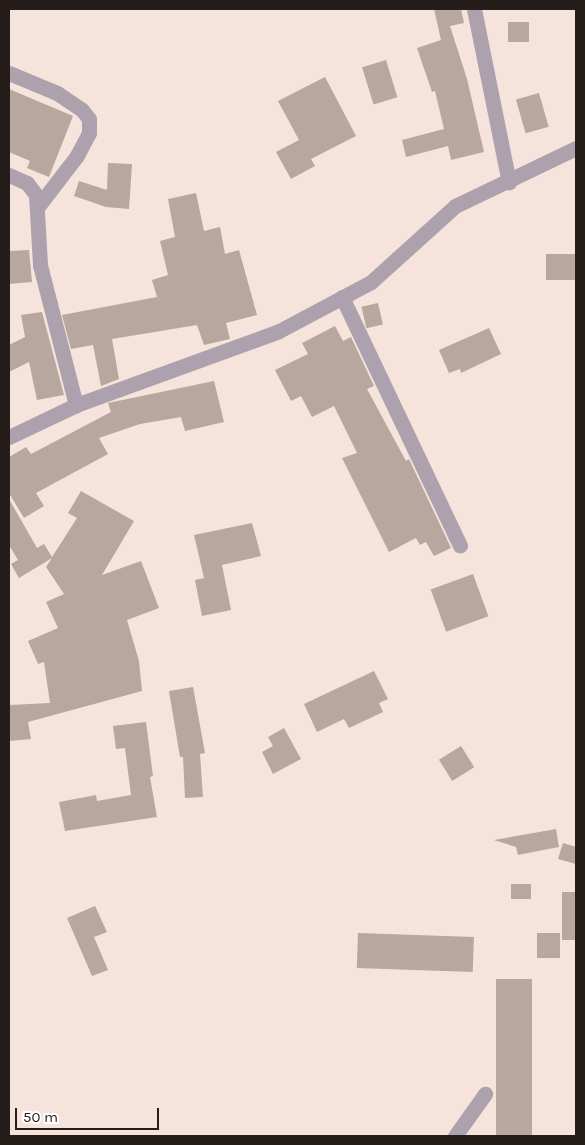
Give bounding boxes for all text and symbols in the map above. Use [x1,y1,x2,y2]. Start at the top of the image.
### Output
scale bar [18,1098,161,1130]
text: 50 m [23,1108,58,1126]

